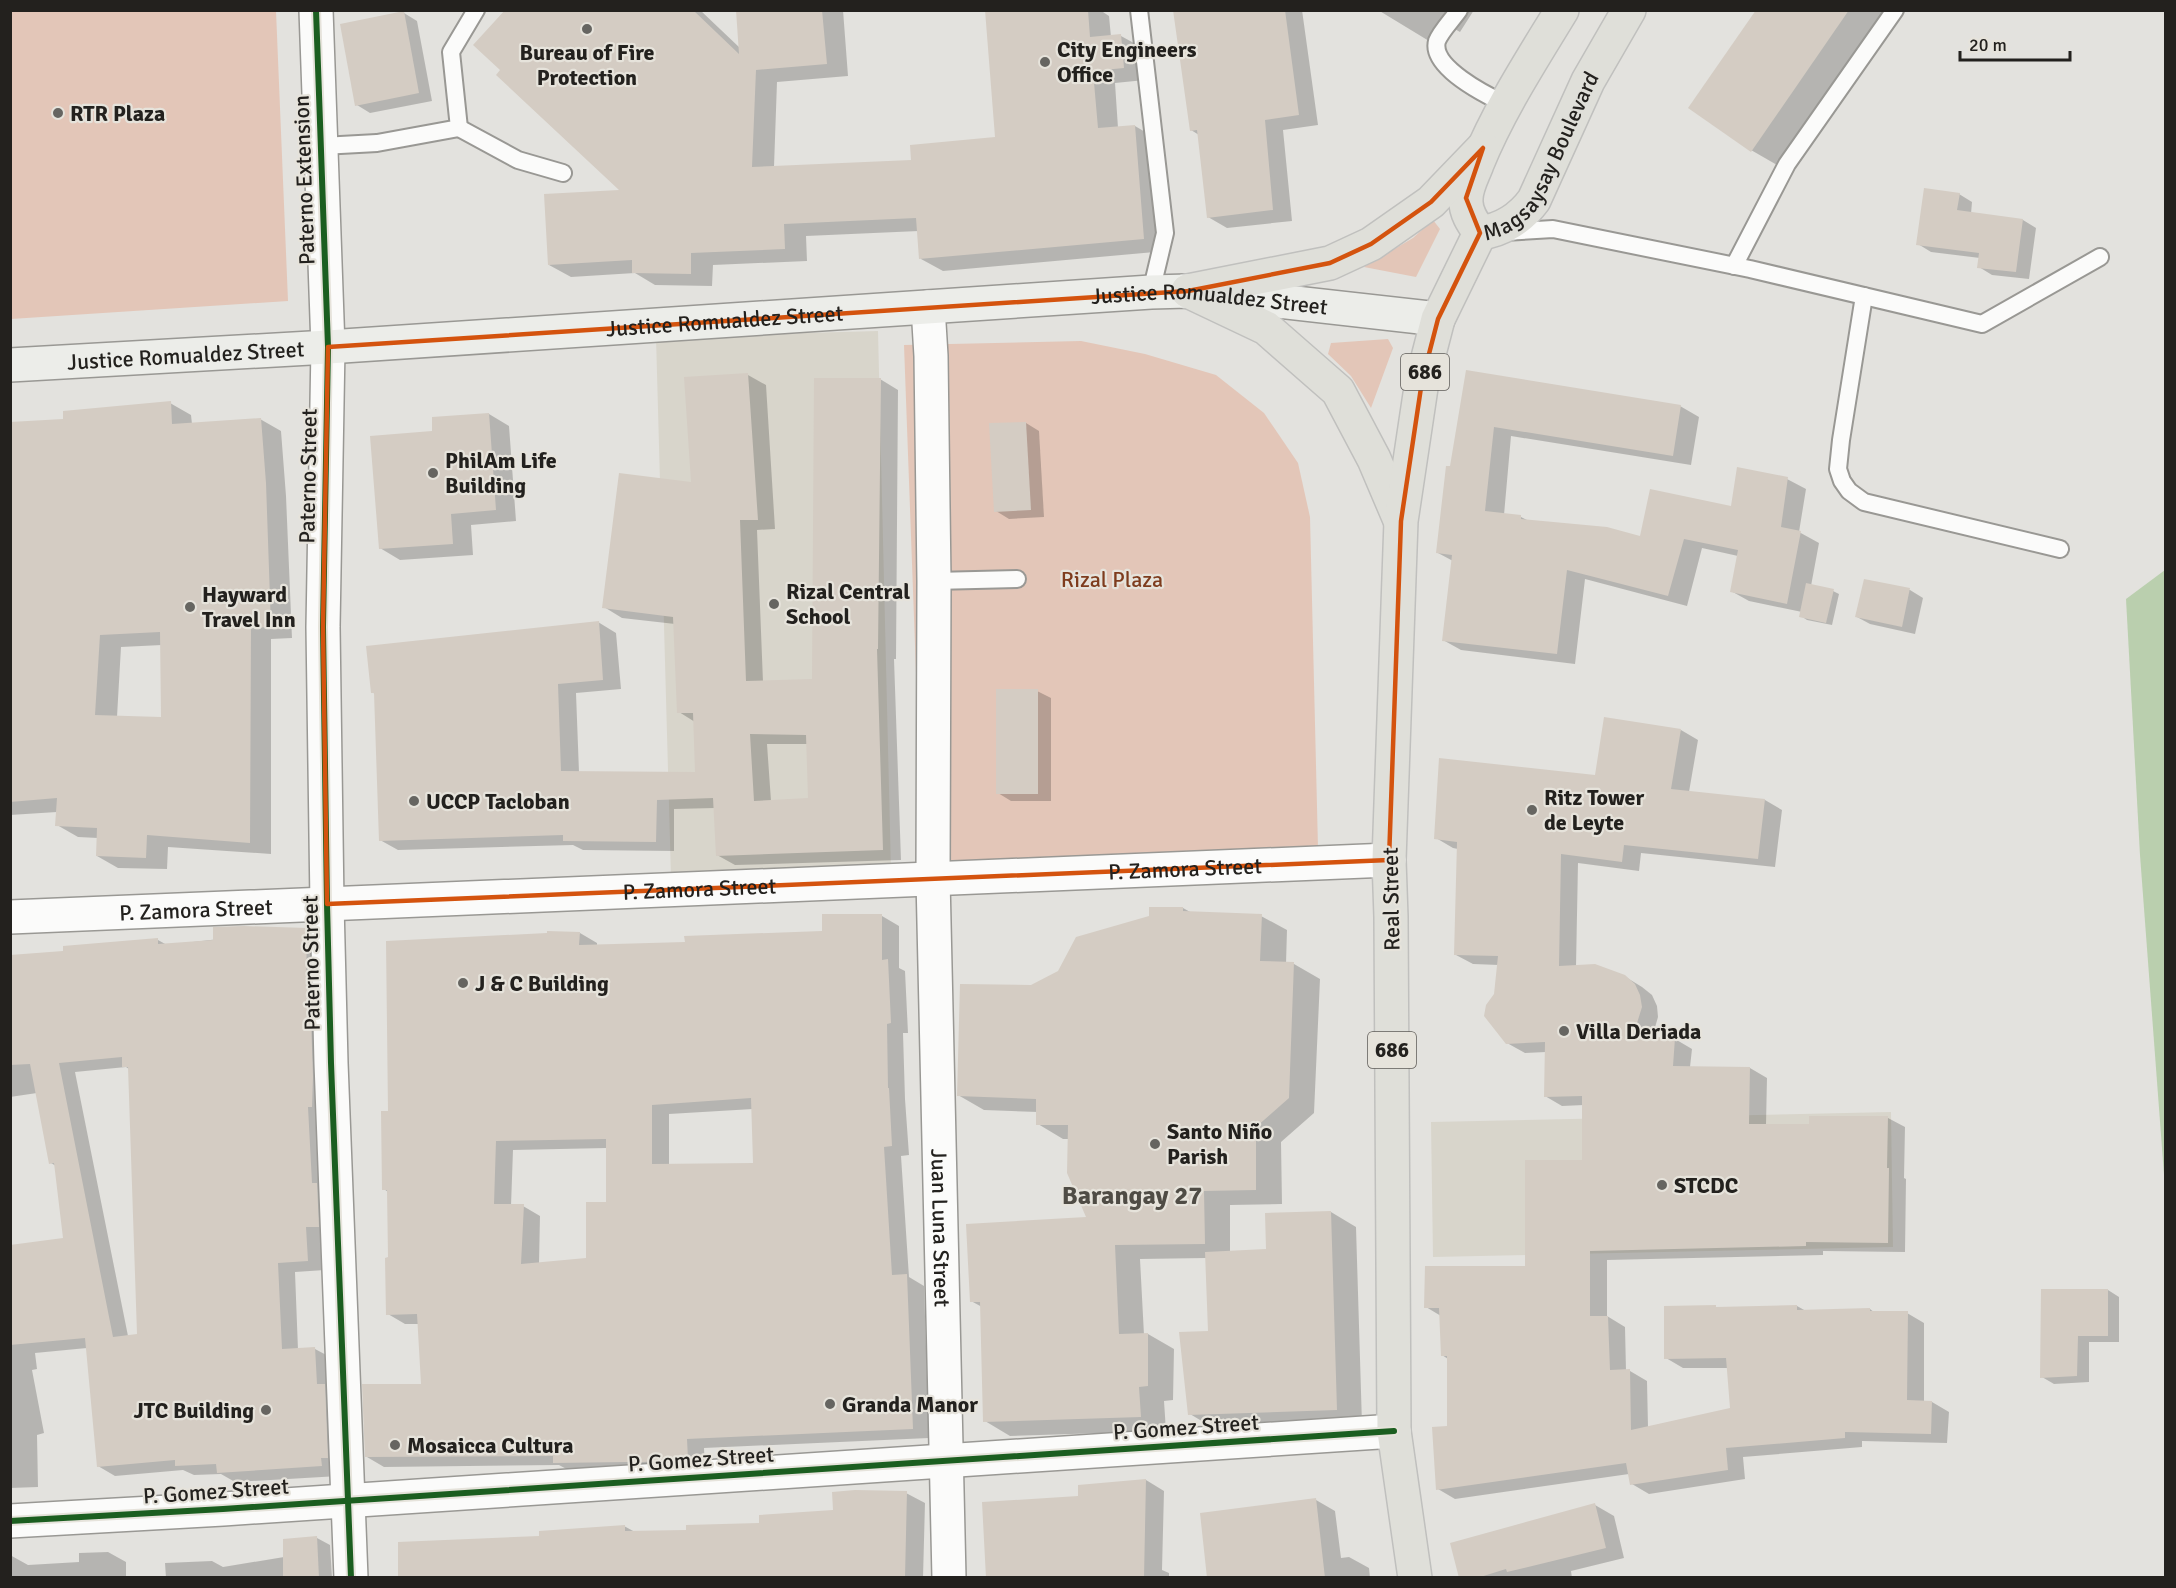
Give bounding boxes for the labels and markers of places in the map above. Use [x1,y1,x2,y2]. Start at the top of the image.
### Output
marker: Bureau of Fire Protection [580,22,594,36]
place label: City Engineers Office [1057,36,1197,88]
place label: Bureau of Fire Protection [519,39,655,91]
marker: City Engineers Office [1038,55,1052,69]
place label: RTR Plaza [70,100,165,127]
marker: RTR Plaza [51,106,65,120]
place label: PhilAm Life Building [445,447,557,499]
marker: PhilAm Life Building [426,466,440,480]
place label: Rizal Central School [786,578,910,630]
place label: Hayward Travel Inn [202,581,296,633]
marker: Rizal Central School [767,597,781,611]
marker: Hayward Travel Inn [183,600,197,614]
place label: Ritz Tower de Leyte [1544,784,1644,836]
place label: UCCP Tacloban [426,788,570,815]
marker: UCCP Tacloban [407,794,421,808]
marker: Ritz Tower de Leyte [1525,803,1539,817]
place label: J & C Building [475,970,609,997]
marker: J & C Building [456,976,470,990]
place label: Villa Deriada [1576,1018,1701,1045]
marker: Villa Deriada [1557,1024,1571,1038]
place label: Santo Niño Parish [1167,1118,1272,1170]
marker: Santo Niño Parish [1148,1137,1162,1151]
place label: STCDC [1674,1172,1738,1199]
marker: STCDC [1655,1178,1669,1192]
place label: Granda Manor [842,1391,978,1418]
place label: JTC Building [133,1397,254,1424]
marker: Granda Manor [823,1397,837,1411]
marker: JTC Building [259,1403,273,1417]
place label: Mosaicca Cultura [407,1432,573,1459]
marker: Mosaicca Cultura [388,1438,402,1452]

